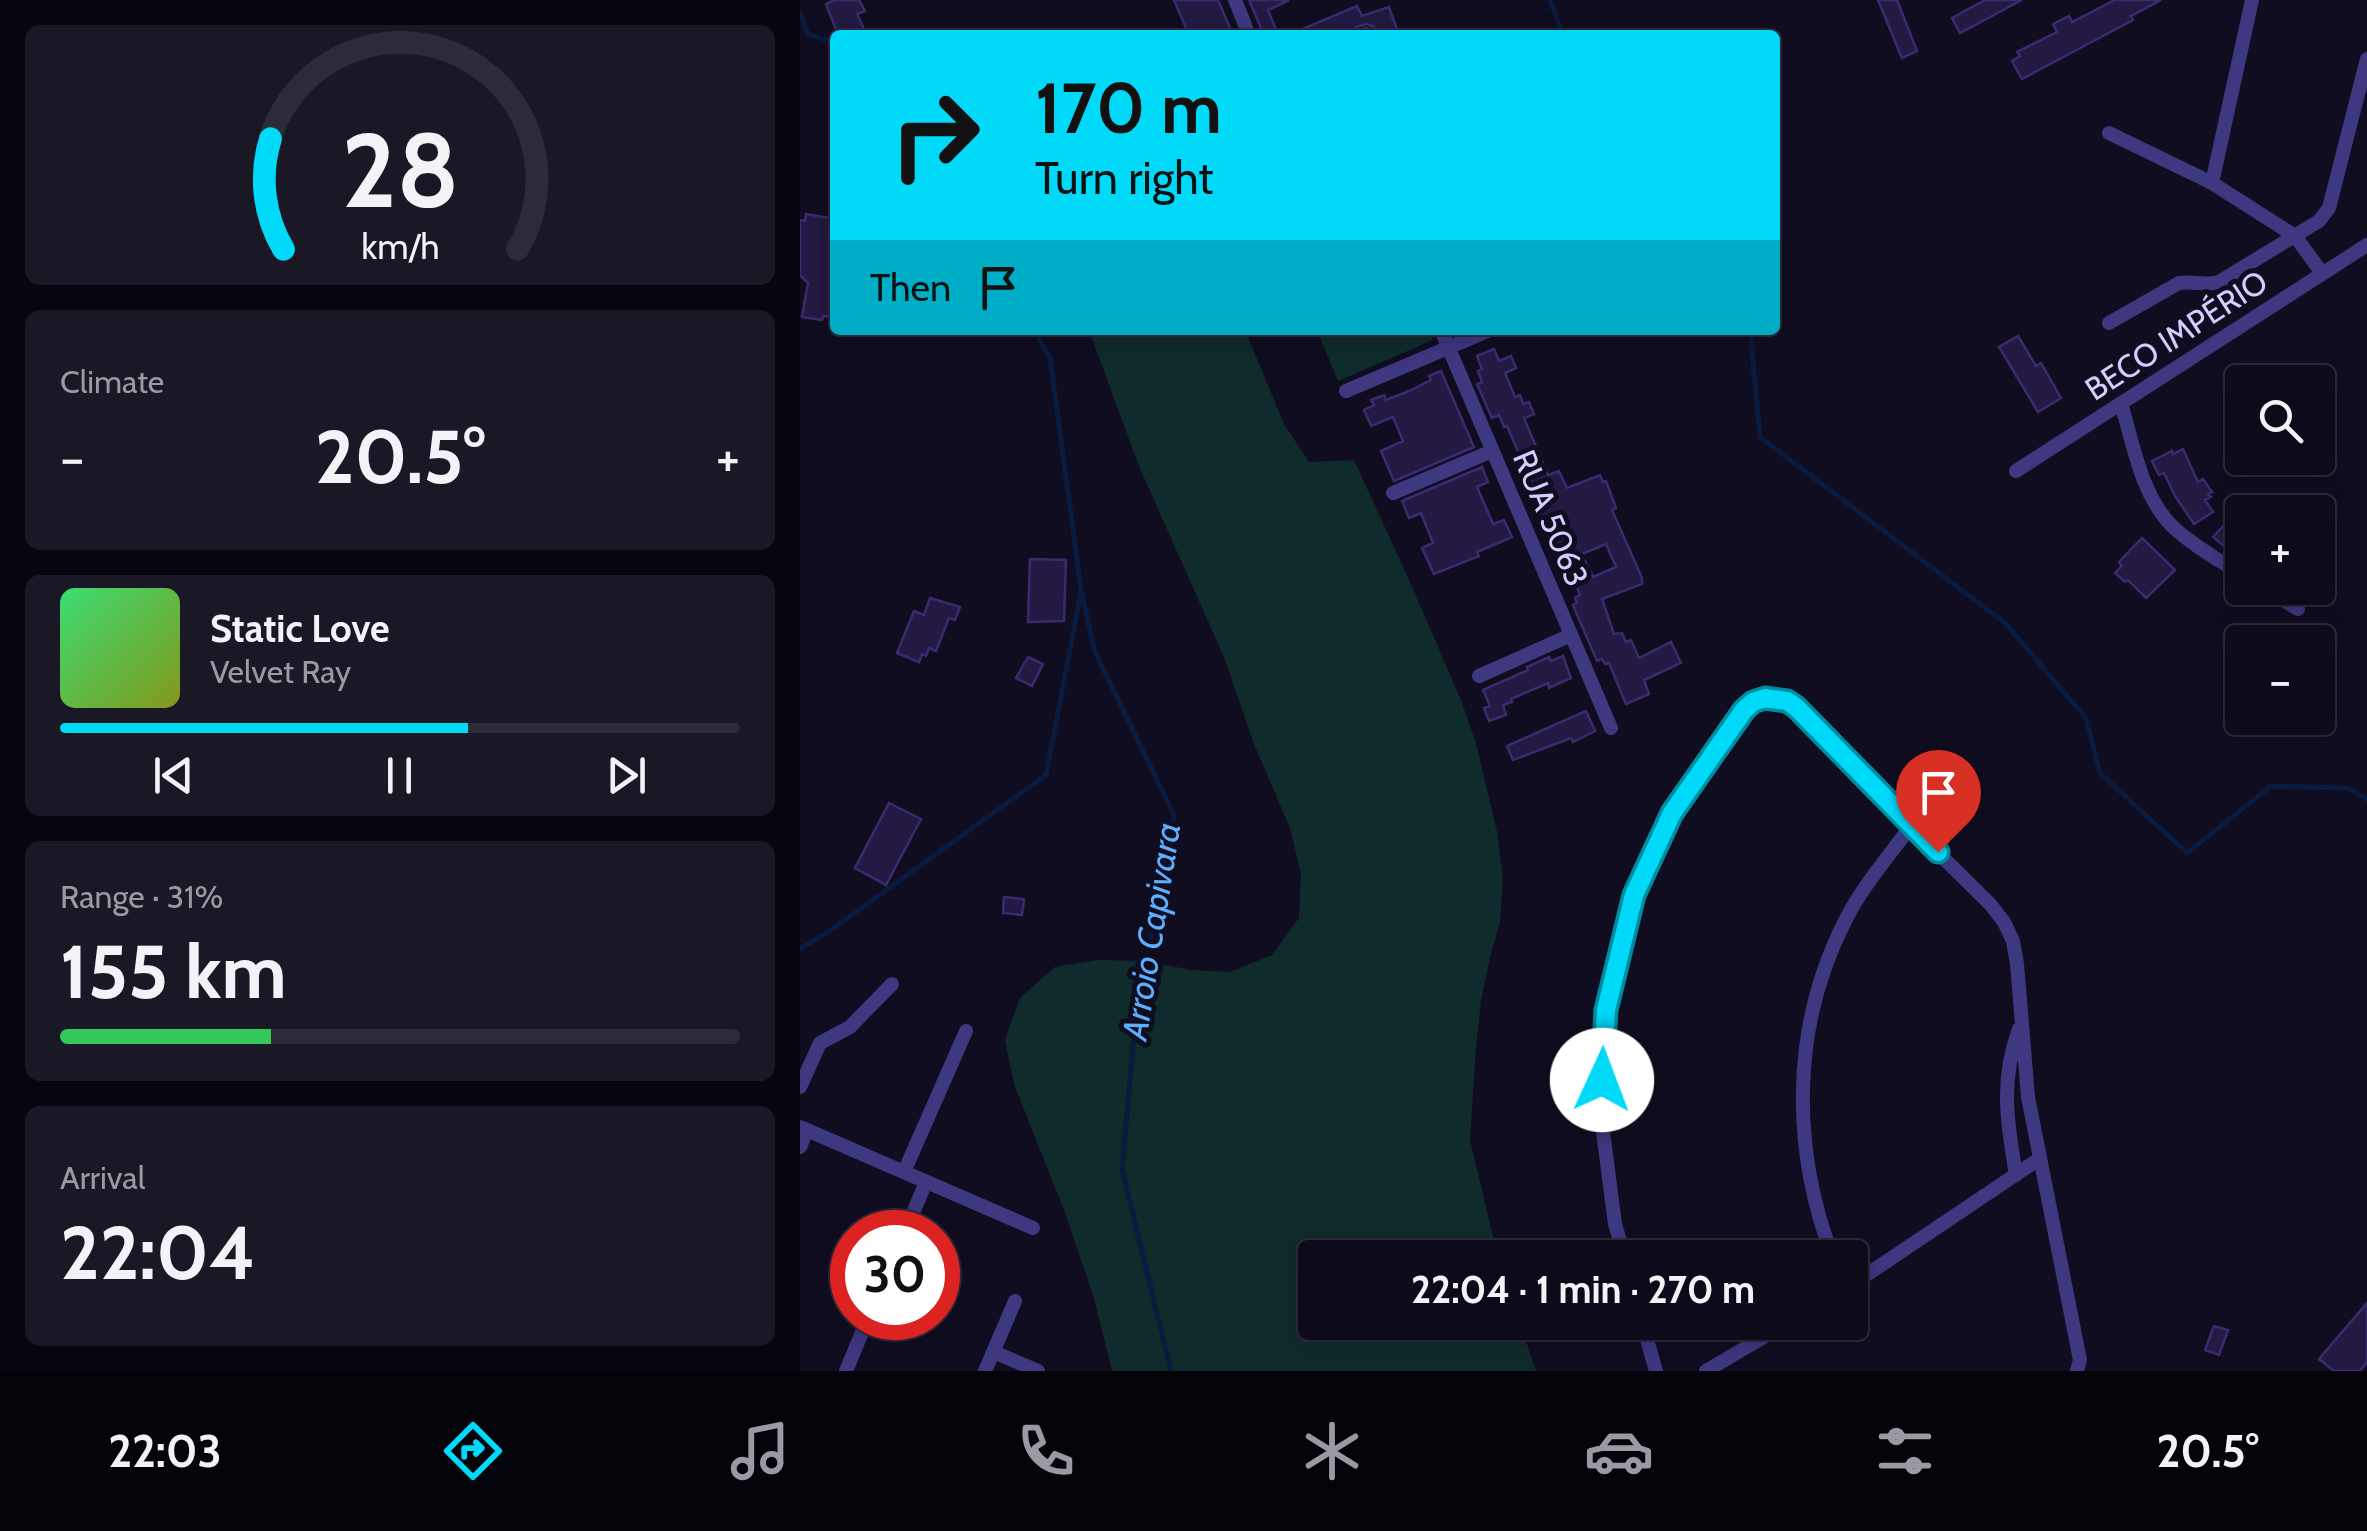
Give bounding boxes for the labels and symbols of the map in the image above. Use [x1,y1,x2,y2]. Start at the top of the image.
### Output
street label: BECO IMPÉRIO [2078,262,2274,408]
street label: RUA 5063 [1505,444,1597,592]
pin [1896,750,1981,853]
water label: Arroio Capivara [1112,819,1189,1045]
position arrow [1550,1028,1654,1132]
speed limit sign: 30 [830,1210,960,1340]

